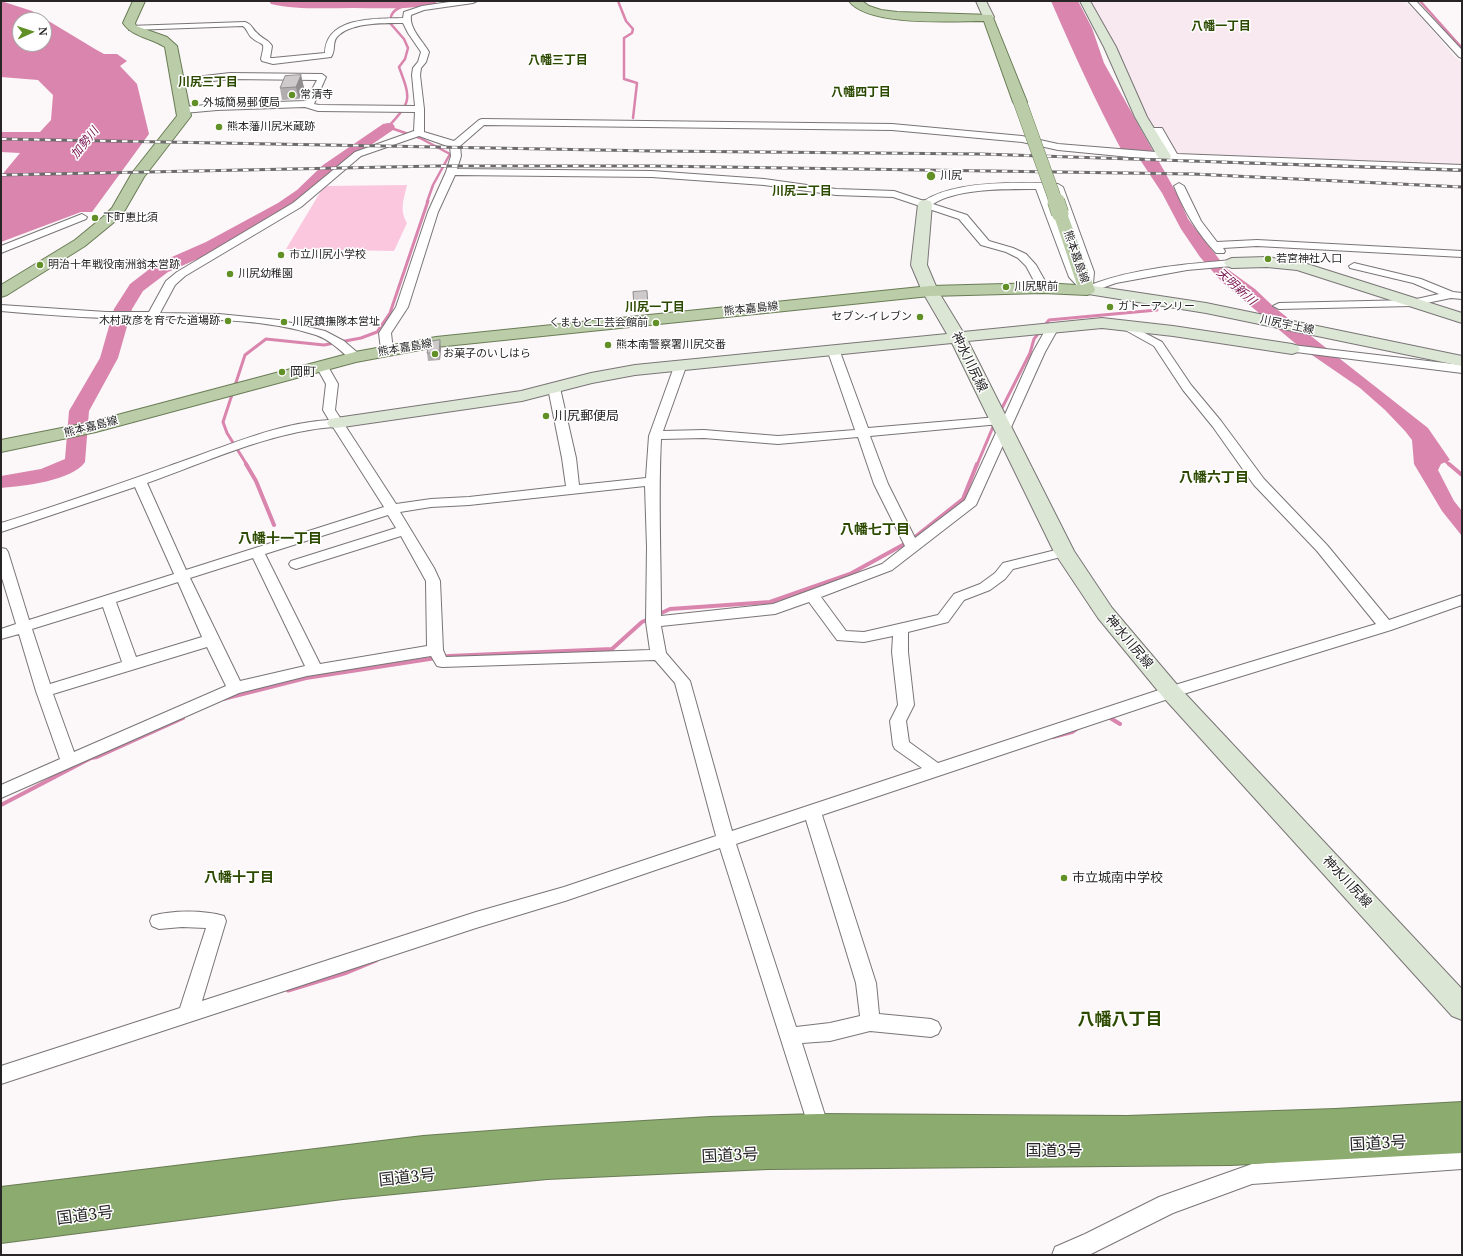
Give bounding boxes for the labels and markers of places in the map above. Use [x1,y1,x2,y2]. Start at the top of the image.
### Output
place label: 常清寺 [300,88,333,102]
marker: 常清寺 [287,90,297,100]
place label: 外城簡易郵便局 [203,96,280,110]
marker: 外城簡易郵便局 [190,98,200,108]
place label: 熊本藩川尻米蔵跡 [227,120,315,134]
marker: 熊本藩川尻米蔵跡 [214,122,224,132]
place label: 川尻 [940,169,962,183]
marker: 川尻 [925,170,937,182]
place label: 下町恵比須 [103,211,158,225]
marker: 下町恵比須 [90,213,100,223]
place label: 市立川尻小学校 [289,248,366,262]
marker: 市立川尻小学校 [276,250,286,260]
place label: 若宮神社入口 [1276,252,1342,266]
marker: 若宮神社入口 [1263,254,1273,264]
place label: 明治十年戦役南洲翁本営跡 [48,258,180,272]
marker: 明治十年戦役南洲翁本営跡 [35,260,45,270]
place label: 川尻幼稚園 [238,267,293,281]
marker: 川尻幼稚園 [225,269,235,279]
place label: 川尻駅前 [1014,280,1058,294]
marker: 川尻駅前 [1001,282,1011,292]
place label: ガトーアンリー [1118,300,1195,314]
marker: ガトーアンリー [1105,302,1115,312]
place label: セブン-イレブン [832,310,912,324]
marker: セブン-イレブン [915,312,925,322]
place label: 木村政彦を育てた道場跡 [99,314,220,328]
place label: 川尻鎮撫隊本営址 [292,315,380,329]
marker: 木村政彦を育てた道場跡 [223,316,233,326]
place label: くまもと工芸会館前 [549,316,648,330]
marker: 川尻鎮撫隊本営址 [279,317,289,327]
marker: くまもと工芸会館前 [651,318,661,328]
place label: 熊本南警察署川尻交番 [616,338,726,352]
marker: 熊本南警察署川尻交番 [603,340,613,350]
place label: お菓子のいしはら [443,347,531,361]
marker: お菓子のいしはら [430,349,440,359]
place label: 岡町 [290,364,316,380]
marker: 岡町 [277,367,287,377]
place label: 川尻郵便局 [554,408,619,424]
marker: 川尻郵便局 [541,411,551,421]
place label: 市立城南中学校 [1072,870,1163,886]
marker: 市立城南中学校 [1059,873,1069,883]

